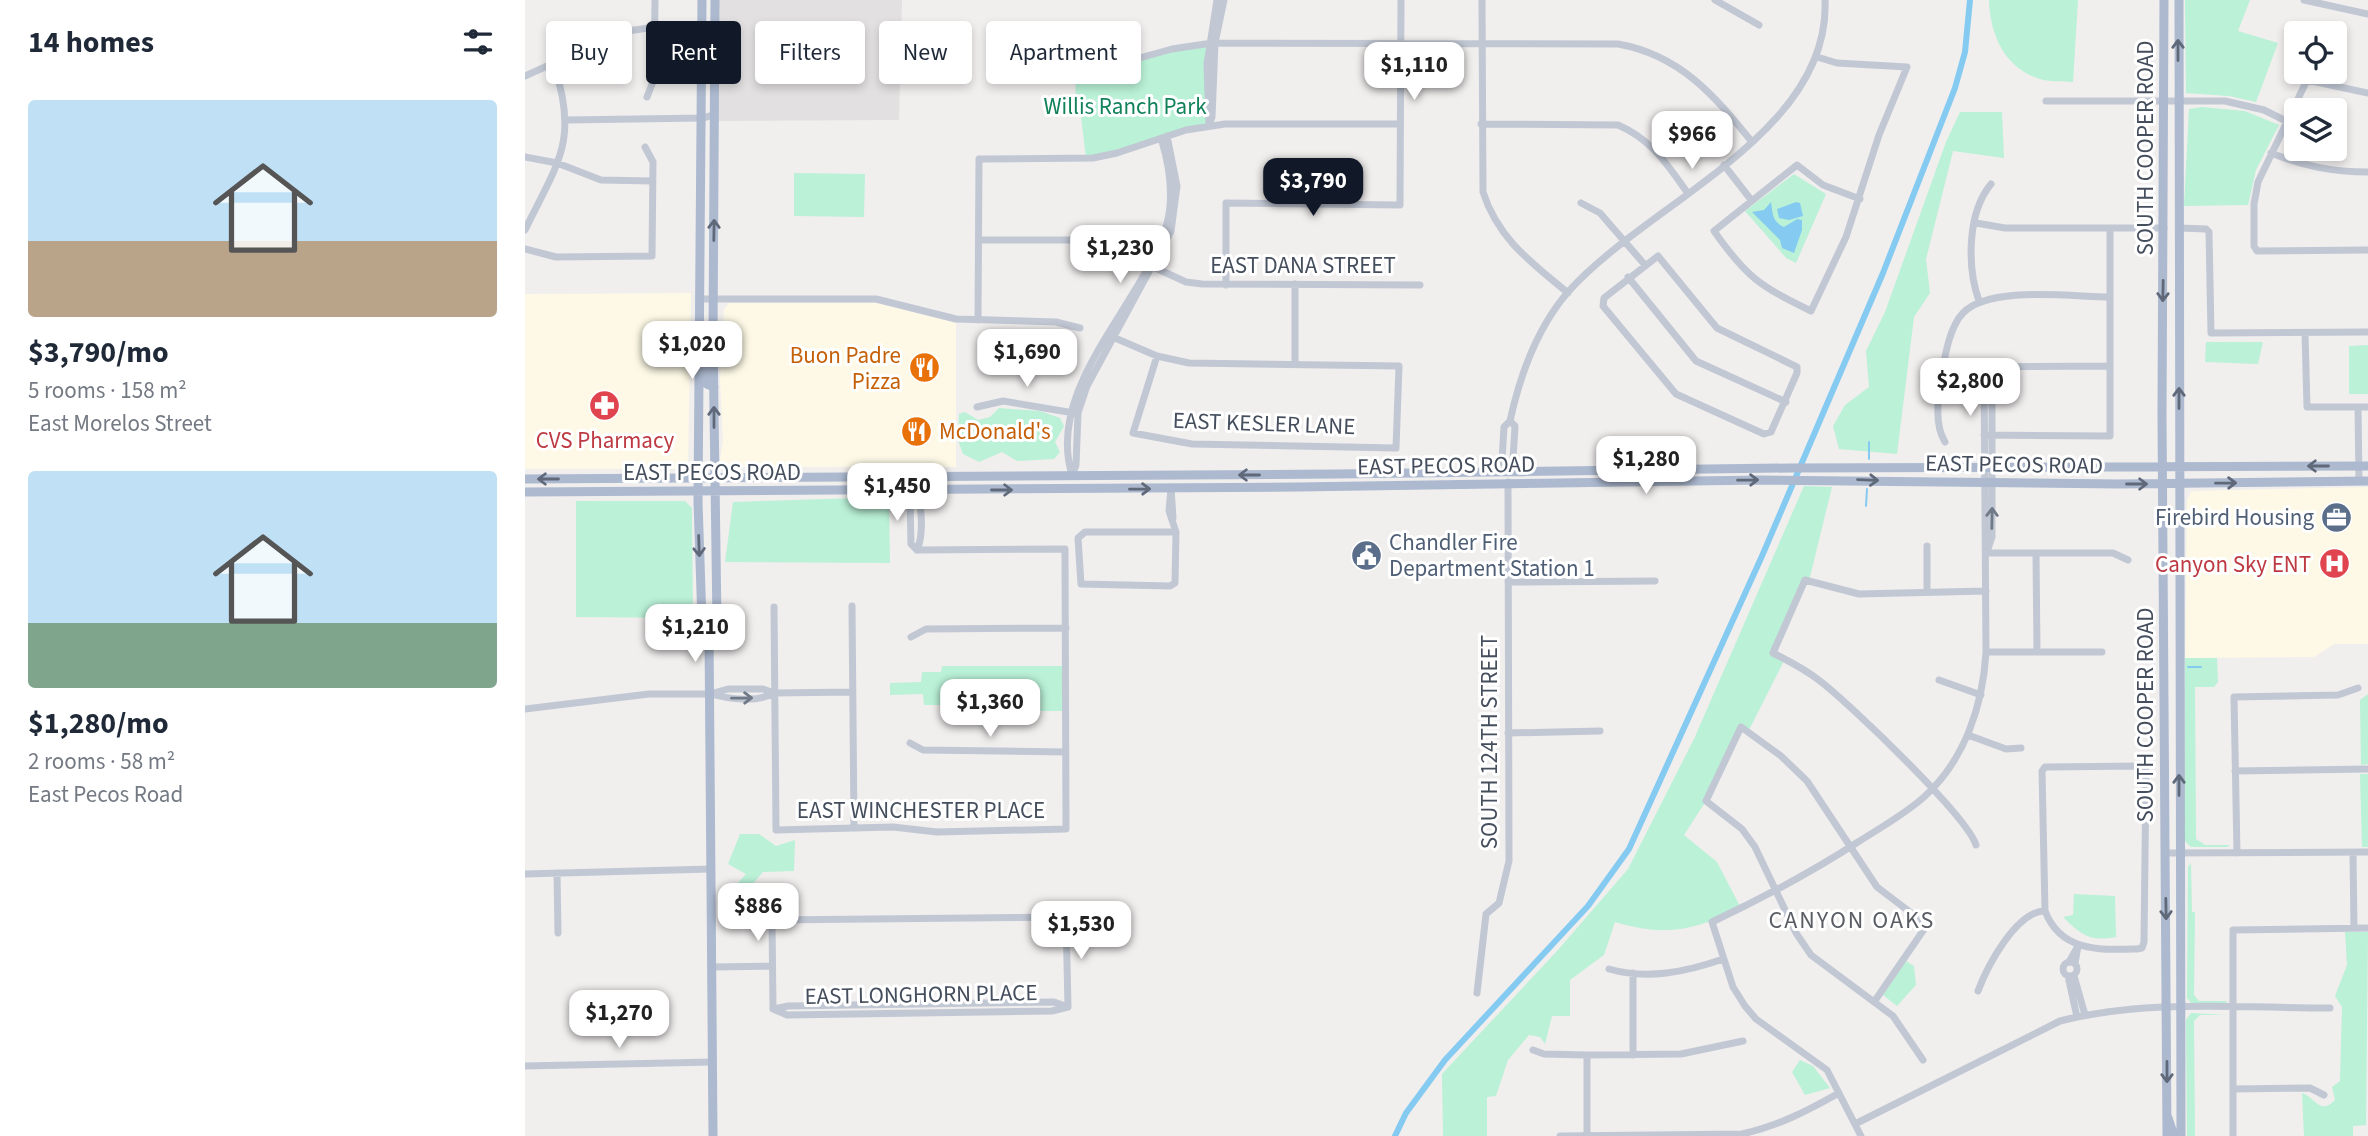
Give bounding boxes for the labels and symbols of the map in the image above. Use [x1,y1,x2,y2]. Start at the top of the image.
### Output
one-way arrow [2171,39,2185,62]
street label: SOUTH COOPER ROAD [2129,41,2162,255]
pin: $1,110 [1357,42,1471,102]
park label: Willis Ranch Park [1043,90,1207,123]
pin: $966 [1651,111,1733,171]
pin: $3,790 [1256,158,1370,218]
one-way arrow [707,219,721,242]
pin: $1,230 [1063,226,1177,285]
street label: EAST DANA STREET [1210,249,1396,282]
one-way arrow [2156,279,2170,302]
pin: $1,020 [635,322,749,381]
pin: $1,690 [970,330,1084,389]
place label: Buon Padre Pizza [790,339,901,398]
restaurant icon: Buon Padre Pizza [907,351,941,385]
pin: $2,800 [1913,358,2027,418]
one-way arrow [2172,386,2186,409]
pharmacy icon: CVS Pharmacy [588,389,622,423]
street label: EAST KESLER LANE [1172,404,1356,443]
one-way arrow [707,405,721,428]
restaurant icon: McDonald's [899,414,933,448]
place label: McDonald's [939,415,1051,448]
place label: CVS Pharmacy [536,424,675,457]
pin: $1,280 [1589,436,1703,496]
street label: EAST PECOS ROAD [1925,446,2103,483]
street label: EAST PECOS ROAD [1357,447,1535,484]
street label: EAST PECOS ROAD [623,456,801,489]
one-way arrow [2307,459,2330,473]
pin: $1,450 [840,463,954,523]
one-way arrow [1238,468,1261,481]
one-way arrow [537,472,560,486]
one-way arrow [1736,473,1759,487]
one-way arrow [1857,474,1880,487]
one-way arrow [2214,476,2237,490]
one-way arrow [2125,477,2148,491]
one-way arrow [1128,482,1151,496]
one-way arrow [991,483,1014,496]
office icon: Firebird Housing [2320,500,2354,534]
place label: Firebird Housing [2155,501,2314,534]
one-way arrow [1985,507,1999,530]
place label: Chandler Fire Department Station 1 [1389,526,1595,585]
one-way arrow [693,534,706,557]
public building icon: Chandler Fire Department Station 1 [1349,538,1383,572]
hospital icon: Canyon Sky ENT [2317,547,2351,581]
place label: Canyon Sky ENT [2155,548,2311,581]
pin: $1,210 [638,604,752,664]
street label: SOUTH COOPER ROAD [2129,608,2162,822]
street label: SOUTH 124TH STREET [1473,635,1506,849]
pin: $1,360 [933,680,1047,739]
one-way arrow [730,691,753,705]
one-way arrow [2172,773,2186,796]
street label: EAST WINCHESTER PLACE [797,794,1045,827]
pin: $886 [717,884,799,943]
one-way arrow [2159,898,2172,921]
pin: $1,530 [1024,902,1138,961]
district label: CANYON OAKS [1769,903,1935,938]
street label: EAST LONGHORN PLACE [804,976,1038,1013]
pin: $1,270 [562,990,676,1050]
one-way arrow [2160,1060,2174,1083]

